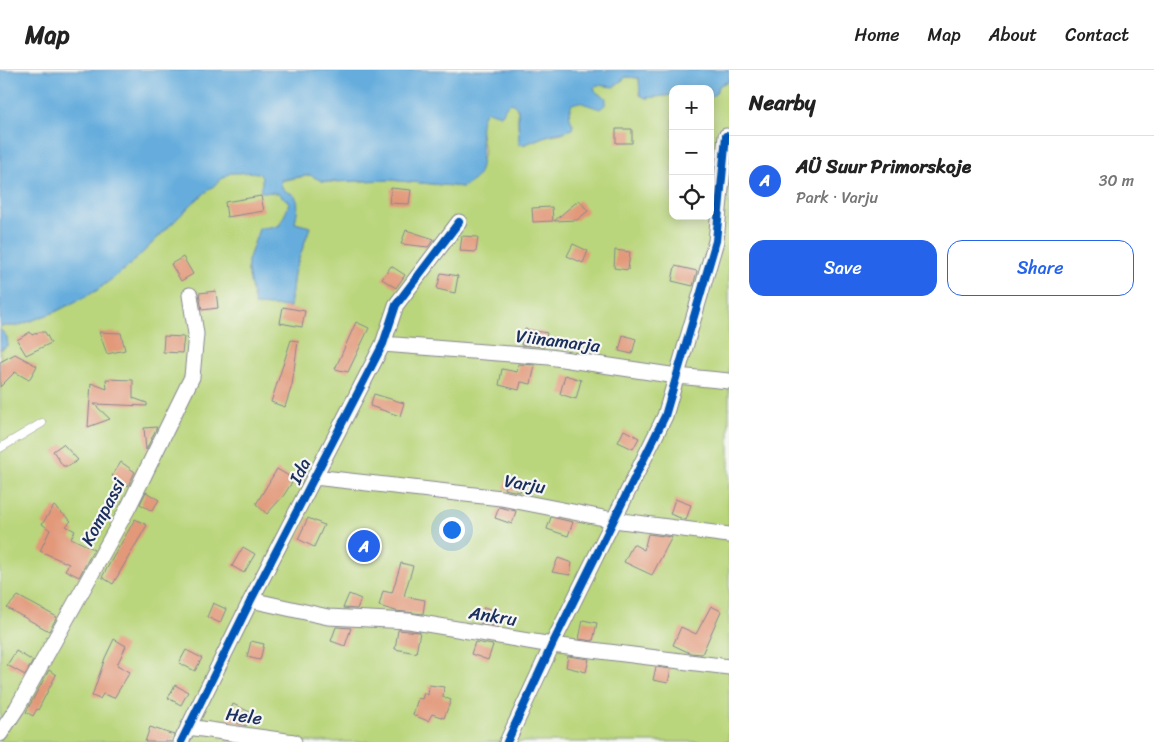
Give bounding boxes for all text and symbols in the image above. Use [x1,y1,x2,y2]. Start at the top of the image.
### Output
text: Map [25,14,69,56]
text: Home [855,19,900,51]
text: Map [928,19,961,51]
text: About [989,19,1037,51]
text: Contact [1065,19,1129,51]
text: Nearby [749,84,815,122]
map controls [669,85,714,220]
button: + [669,85,714,130]
button: − [669,130,714,175]
text: AÜ Suur Primorskoje [796,150,971,183]
text: A [760,166,770,195]
text: 30 m [1099,166,1134,195]
button: locate [669,175,714,220]
text: Park · Varju [796,183,878,212]
button: Save [749,240,937,296]
button: Share [947,240,1134,296]
street label: Viinamarja [514,320,603,362]
street label: Ida [279,452,320,491]
street label: Varju [502,465,548,503]
street label: Kompassi [72,471,135,552]
your location [439,517,465,543]
pin: A [348,527,380,565]
street label: Ankru [466,596,520,636]
street label: Hele [224,698,264,734]

